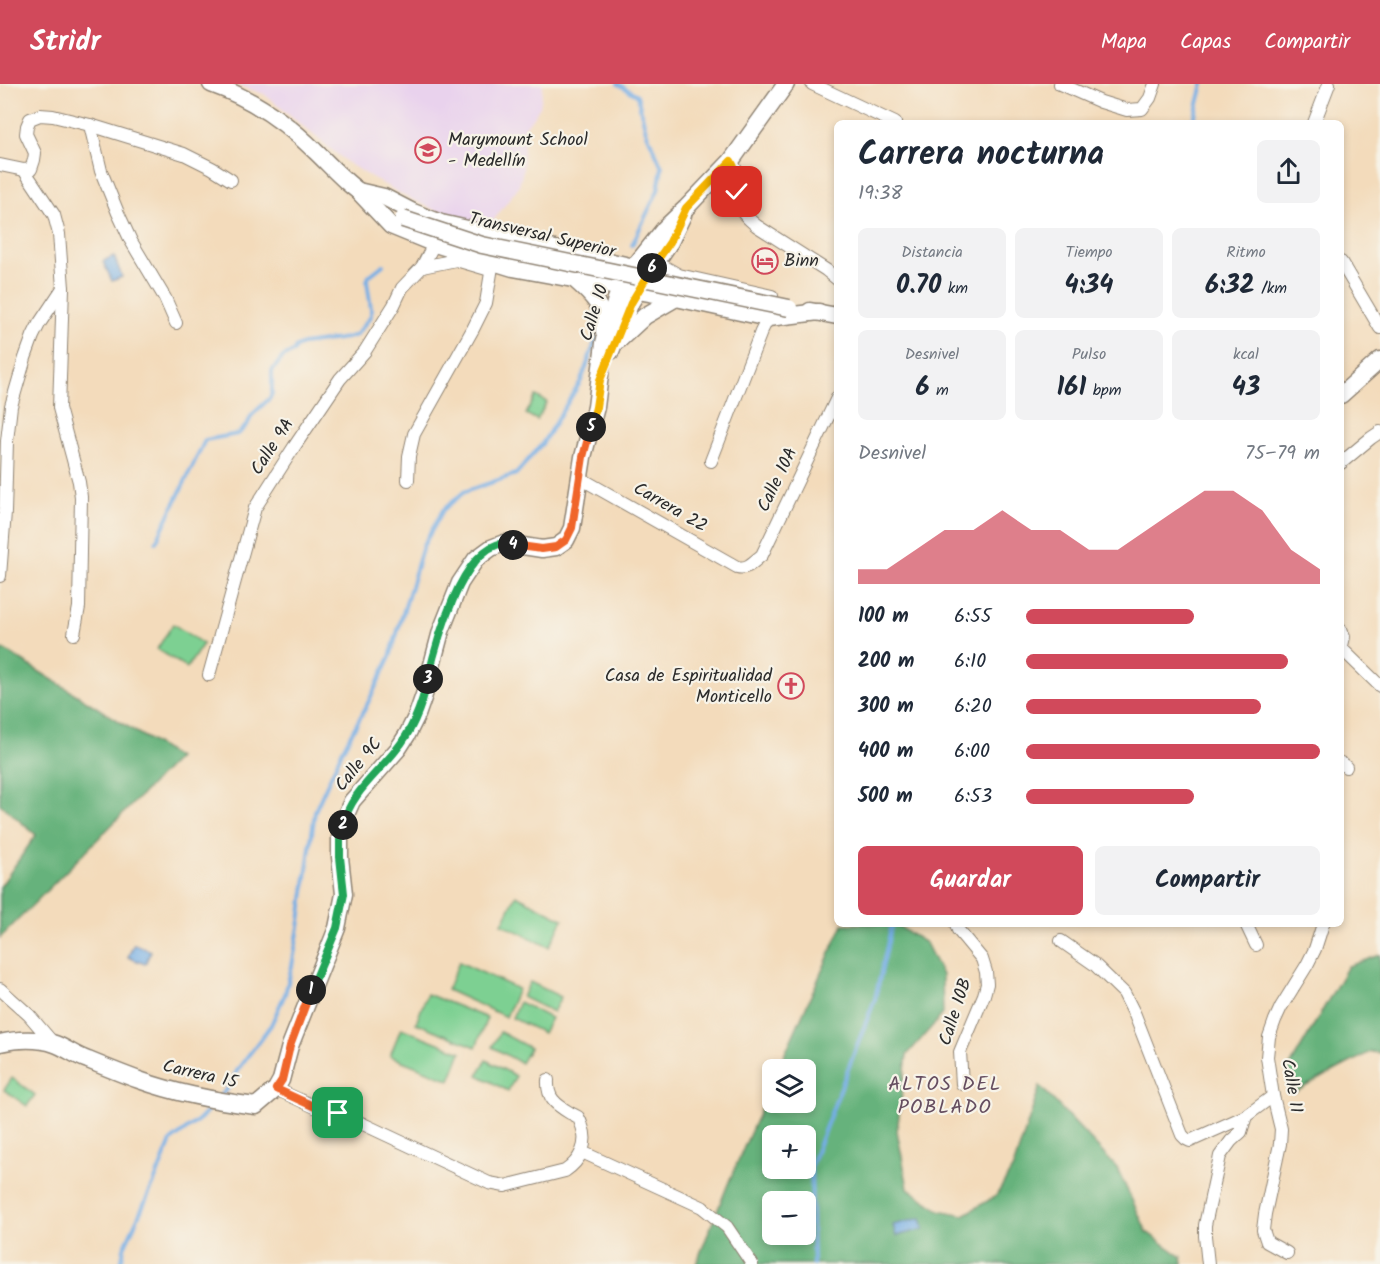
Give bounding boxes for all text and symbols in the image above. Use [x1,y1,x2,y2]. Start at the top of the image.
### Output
text: Stridr [30,20,101,65]
text: Mapa [1101,26,1147,59]
text: Capas [1180,26,1231,59]
text: Compartir [1264,26,1350,59]
place label: Marymount School - Medellín [448,126,588,176]
text: Carrera nocturna [858,129,1104,182]
school or university icon: Marymount School - Medellín [413,135,443,165]
button: share [1257,140,1320,203]
pin [711,166,762,217]
icon: check [720,175,753,208]
text: 19:38 [858,178,902,210]
street label: Transversal Superior [466,205,619,267]
text: Distancia [901,240,963,265]
text: Tiempo [1065,240,1113,265]
text: Ritmo [1226,240,1266,265]
hotel icon: Binn [750,246,780,276]
place label: Binn [784,247,819,276]
pin: 6 [637,253,667,283]
text: 6 [648,255,656,280]
text: 0.70 [896,265,941,307]
text: 4:34 [1065,265,1113,307]
text: 6:32 [1205,265,1255,307]
text: km [941,276,968,301]
text: /km [1255,276,1287,301]
street label: Calle 10 [573,281,617,345]
text: Desnivel [905,342,959,367]
text: Pulso [1072,342,1106,367]
text: kcal [1233,342,1259,367]
text: 6 [915,367,929,409]
text: 161 [1057,367,1086,409]
text: 43 [1232,367,1260,409]
text: m [929,378,949,403]
text: bpm [1086,378,1122,403]
pin: 5 [576,412,606,442]
street label: Calle 9A [244,413,302,481]
text: 5 [587,414,595,439]
text: Desnivel [858,438,926,470]
text: 75–79 m [1245,438,1320,470]
street label: Calle 10A [750,443,806,517]
street label: Carrera 22 [627,475,713,541]
pin: 4 [498,530,528,560]
text: 4 [509,532,517,557]
text: 100 m [858,601,909,633]
text: 6:55 [954,601,992,633]
text: 200 m [858,646,914,678]
text: 6:10 [954,646,986,678]
place label: Casa de Espiritualidad Monticello [605,662,773,712]
pin: 3 [413,664,443,694]
text: 3 [424,666,432,691]
church icon: Casa de Espiritualidad Monticello [776,671,806,701]
text: 300 m [858,691,914,723]
text: 6:20 [954,691,992,723]
street label: Calle 9C [328,731,390,799]
text: 400 m [858,736,914,768]
text: 6:00 [954,736,990,768]
text: 500 m [858,781,913,813]
text: 6:53 [954,781,992,813]
pin: 2 [328,810,358,840]
text: 2 [338,812,348,837]
button: Guardar [858,846,1083,915]
button: Compartir [1095,846,1320,915]
street label: Calle 10B [931,974,981,1050]
pin: 1 [296,975,326,1005]
text: 1 [309,977,313,1002]
street label: Carrera 15 [160,1052,242,1098]
street label: Calle 11 [1272,1057,1310,1115]
map controls [762,1059,816,1245]
button: layers [762,1059,816,1113]
district label: ALTOS DEL POBLADO [888,1069,1002,1124]
pin [312,1087,363,1138]
icon: arrive [321,1096,354,1129]
button: + [762,1125,816,1179]
button: − [762,1191,816,1245]

